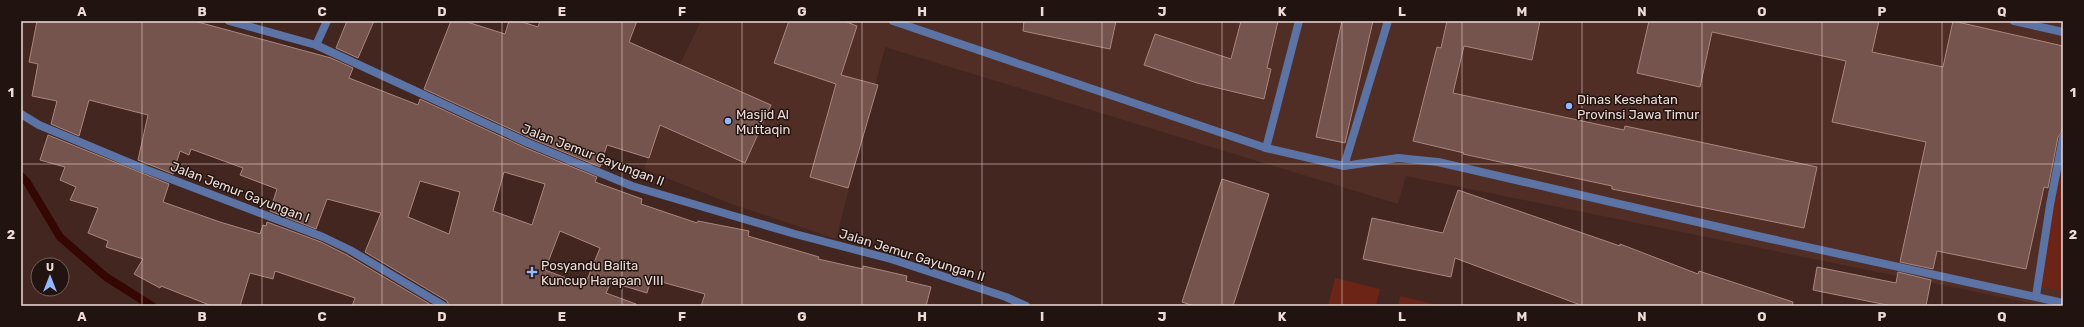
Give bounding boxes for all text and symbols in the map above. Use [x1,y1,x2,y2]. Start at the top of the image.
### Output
text: A [77,4,87,19]
text: B [197,4,207,19]
text: C [317,4,327,19]
text: D [437,4,447,19]
text: E [558,4,566,19]
text: F [678,4,686,19]
text: G [797,4,807,19]
text: H [917,4,927,19]
text: I [1040,4,1044,19]
text: J [1158,4,1166,19]
text: K [1278,4,1287,19]
text: L [1398,4,1406,19]
text: M [1517,4,1527,19]
text: N [1637,4,1647,19]
text: O [1757,4,1767,19]
text: P [1878,4,1887,19]
text: Q [1997,4,2007,19]
text: 1 [8,85,14,100]
text: 1 [2070,85,2076,100]
place label: Dinas Kesehatan Provinsi Jawa Timur [1577,92,1699,122]
marker: Dinas Kesehatan Provinsi Jawa Timur [1564,101,1574,111]
place label: Masjid Al Muttaqin [736,107,790,137]
marker: Masjid Al Muttaqin [723,116,733,126]
street label: Jalan Jemur Gayungan II [519,121,666,190]
street label: Jalan Jemur Gayungan I [168,159,312,226]
street label: Jalan Jemur Gayungan II [837,226,987,285]
text: 2 [7,227,15,242]
text: 2 [2069,227,2077,242]
north arrow [30,257,70,297]
place label: Posyandu Balita Kuncup Harapan VIII [541,258,663,288]
text: U [46,261,54,274]
marker: Posyandu Balita Kuncup Harapan VIII [526,266,538,278]
text: A [77,309,87,324]
text: B [197,309,207,324]
text: C [317,309,327,324]
text: D [437,309,447,324]
text: E [558,309,566,324]
text: F [678,309,686,324]
text: G [797,309,807,324]
text: H [917,309,927,324]
text: I [1040,309,1044,324]
text: J [1158,309,1166,324]
text: K [1278,309,1287,324]
text: L [1398,309,1406,324]
text: M [1517,309,1527,324]
text: N [1637,309,1647,324]
text: O [1757,309,1767,324]
text: P [1878,309,1887,324]
text: Q [1997,309,2007,324]

